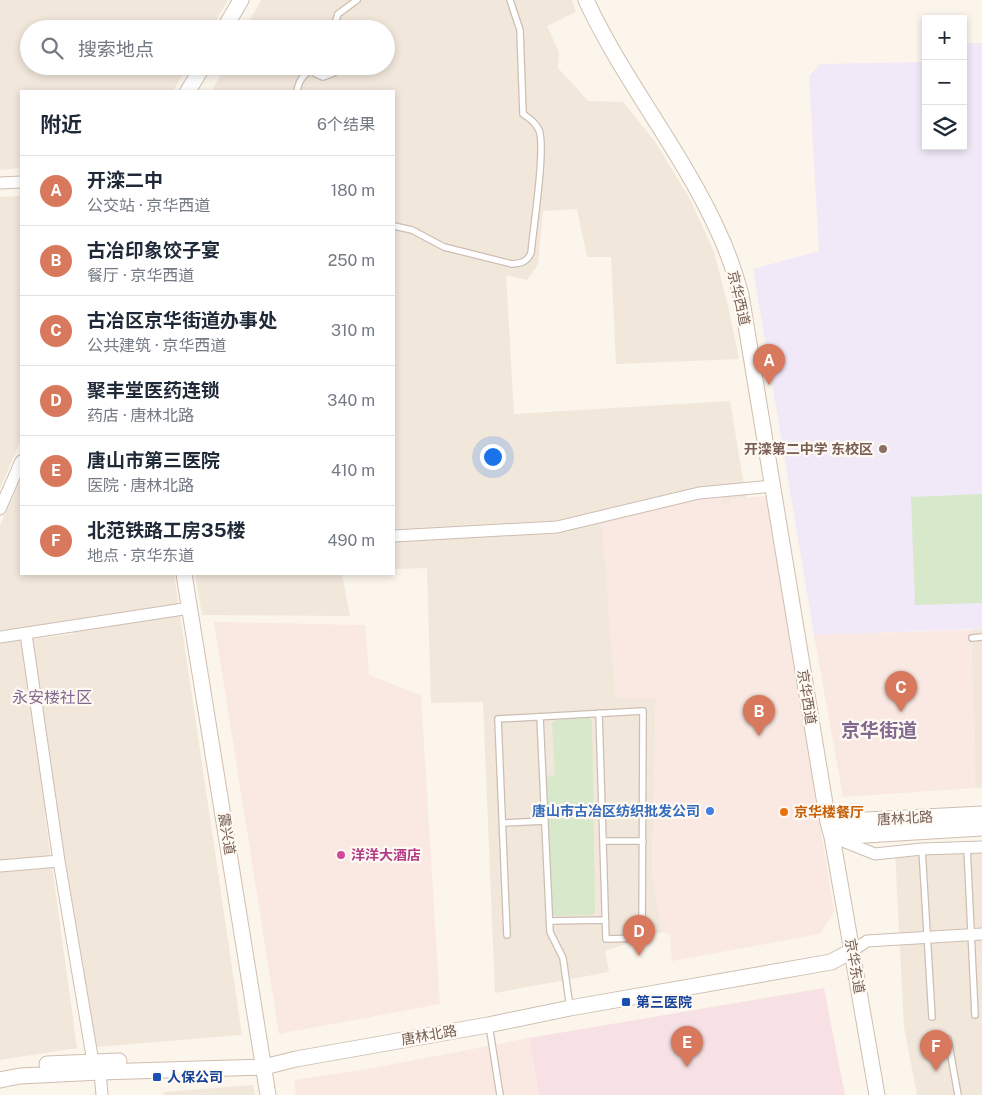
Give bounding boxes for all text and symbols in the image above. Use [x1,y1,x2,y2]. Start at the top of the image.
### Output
map controls [922,15,967,150]
button: + [922,15,967,60]
search box [20,20,395,75]
icon: search [38,34,66,62]
text: 搜索地点 [78,38,154,60]
button: − [922,60,967,105]
button: layers [922,105,967,150]
text: 附近 [40,112,82,137]
text: 6个结果 [317,115,375,134]
text: 开滦二中 [87,169,163,191]
text: A [50,181,62,200]
text: 180 m [331,181,375,200]
text: 公交站 · 京华西道 [87,196,210,215]
text: 古冶印象饺子宴 [87,239,220,261]
text: B [51,251,61,270]
text: 250 m [328,251,375,270]
text: 餐厅 · 京华西道 [87,266,194,285]
street label: 京华西道 [725,269,753,327]
text: 古冶区京华街道办事处 [87,309,277,331]
text: C [50,321,62,340]
text: 310 m [331,321,375,340]
text: 公共建筑 · 京华西道 [87,336,226,355]
pin: A [753,344,785,385]
text: 聚丰堂医药连锁 [87,379,220,401]
text: D [50,391,62,410]
text: 340 m [327,391,375,410]
text: 药店 · 唐林北路 [87,406,194,425]
place label: 开滦第二中学 东校区 [744,441,873,457]
marker: 开滦第二中学 东校区 [877,443,889,455]
your location [480,444,506,470]
text: 唐山市第三医院 [87,449,220,471]
text: E [51,461,61,480]
text: 410 m [331,461,375,480]
text: 医院 · 唐林北路 [87,476,194,495]
text: 北范铁路工房35楼 [87,519,245,541]
text: F [51,531,61,550]
text: 490 m [328,531,375,550]
text: 地点 · 京华东道 [87,546,194,565]
street label: 京华西道 [795,668,819,726]
pin: C [885,671,917,712]
district label: 永安楼社区 [12,688,92,707]
pin: B [743,695,775,736]
district label: 京华街道 [841,719,917,741]
place label: 唐山市古冶区纺织批发公司 [532,803,700,819]
place label: 京华楼餐厅 [794,804,864,820]
marker: 唐山市古冶区纺织批发公司 [704,805,716,817]
marker: 京华楼餐厅 [778,806,790,818]
street label: 唐林北路 [877,809,933,827]
street label: 震兴道 [216,812,238,856]
place label: 洋洋大酒店 [351,847,421,863]
marker: 洋洋大酒店 [335,849,347,861]
pin: D [623,915,655,956]
street label: 京华东道 [842,937,868,995]
place label: 第三医院 [636,994,692,1010]
marker: 第三医院 [620,996,632,1008]
street label: 唐林北路 [400,1022,458,1048]
pin: E [671,1026,703,1067]
pin: F [920,1030,952,1071]
place label: 人保公司 [167,1069,223,1085]
marker: 人保公司 [151,1071,163,1083]

